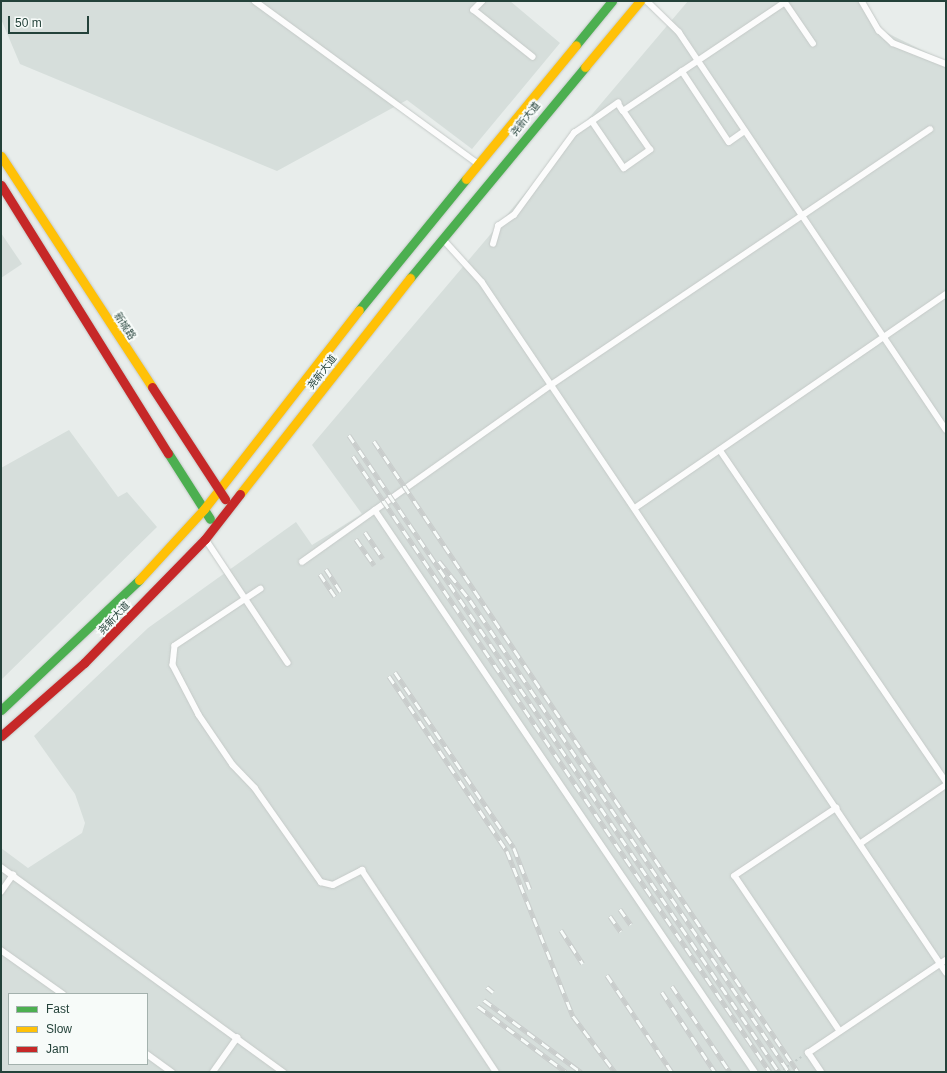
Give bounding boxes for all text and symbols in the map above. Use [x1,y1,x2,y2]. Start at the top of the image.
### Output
scale bar [10,8,91,34]
text: 50 m [15,16,42,30]
street label: 尧新大道 [508,100,542,138]
street label: 新城路 [112,310,138,342]
street label: 尧新大道 [305,353,339,391]
street label: 尧新大道 [96,599,132,637]
legend [8,993,148,1065]
text: Fast [46,1002,69,1016]
text: Slow [46,1022,72,1036]
text: Jam [46,1042,69,1056]

